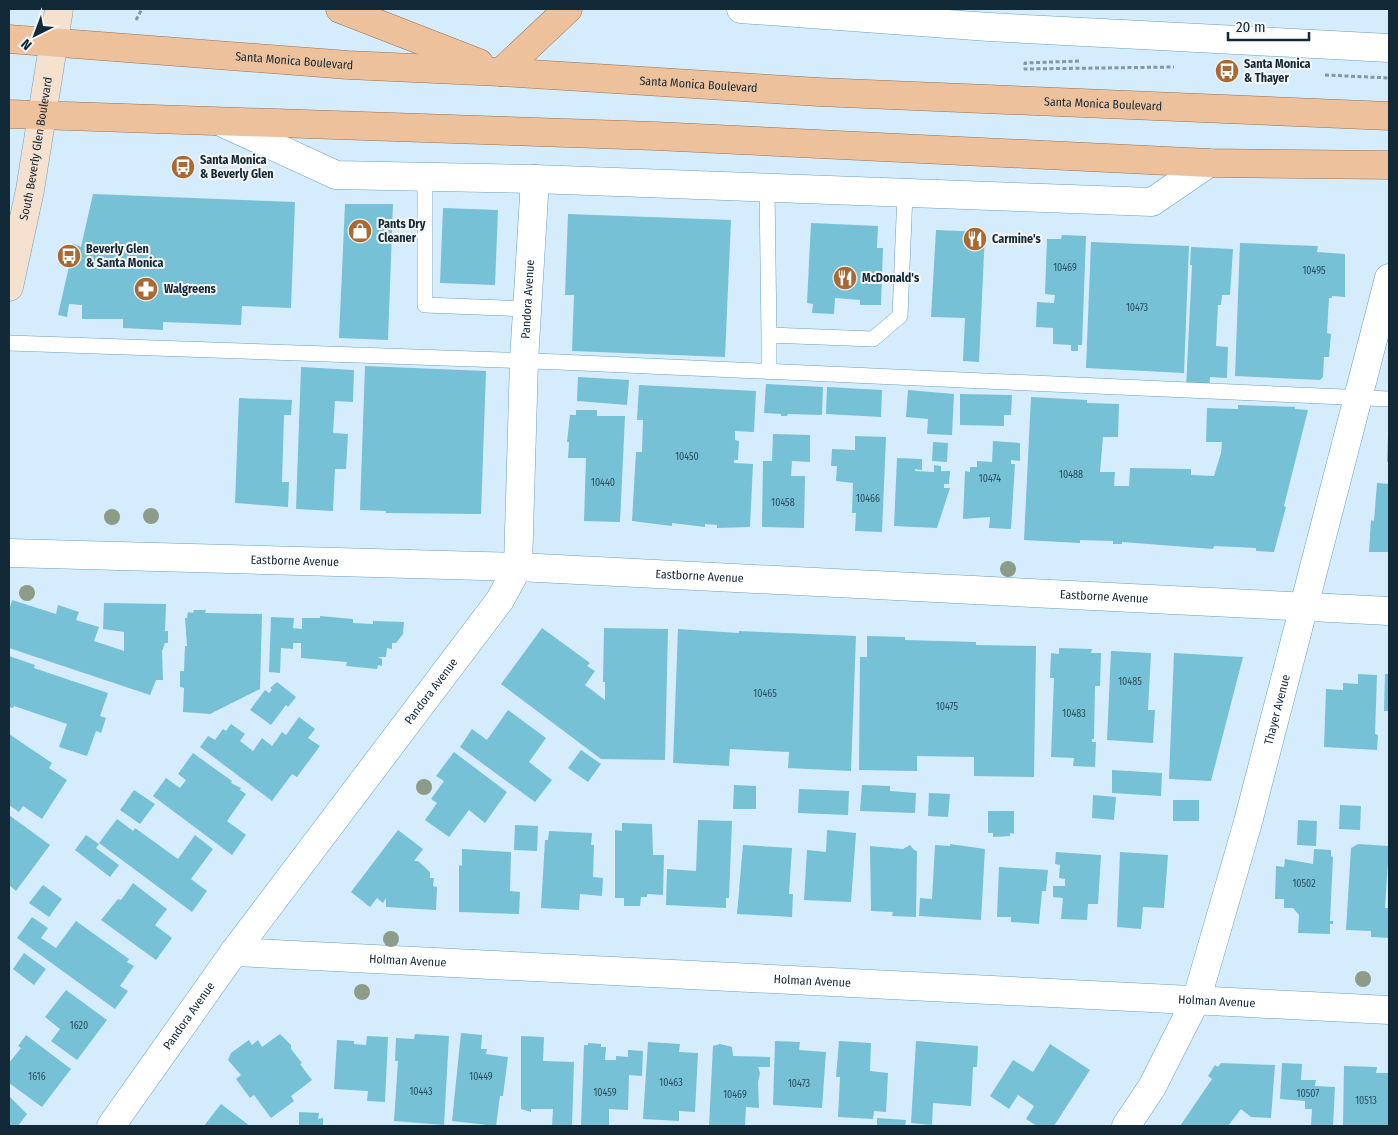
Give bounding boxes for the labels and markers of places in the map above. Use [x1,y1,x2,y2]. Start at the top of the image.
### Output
place label: Santa Monica & Thayer [1244,57,1311,85]
bus stop icon: Santa Monica & Thayer [1214,58,1240,84]
place label: Santa Monica & Beverly Glen [200,153,274,181]
bus stop icon: Santa Monica & Beverly Glen [170,154,196,180]
place label: Pants Dry Cleaner [378,217,426,245]
shop icon: Pants Dry Cleaner [347,218,373,244]
restaurant icon: Carmine's [962,226,988,252]
place label: Carmine's [992,232,1042,246]
place label: Beverly Glen & Santa Monica [86,242,163,270]
bus stop icon: Beverly Glen & Santa Monica [56,243,82,269]
restaurant icon: McDonald's [832,265,858,291]
place label: McDonald's [862,271,920,285]
pharmacy icon: Walgreens [133,276,159,302]
place label: Walgreens [164,282,217,296]

